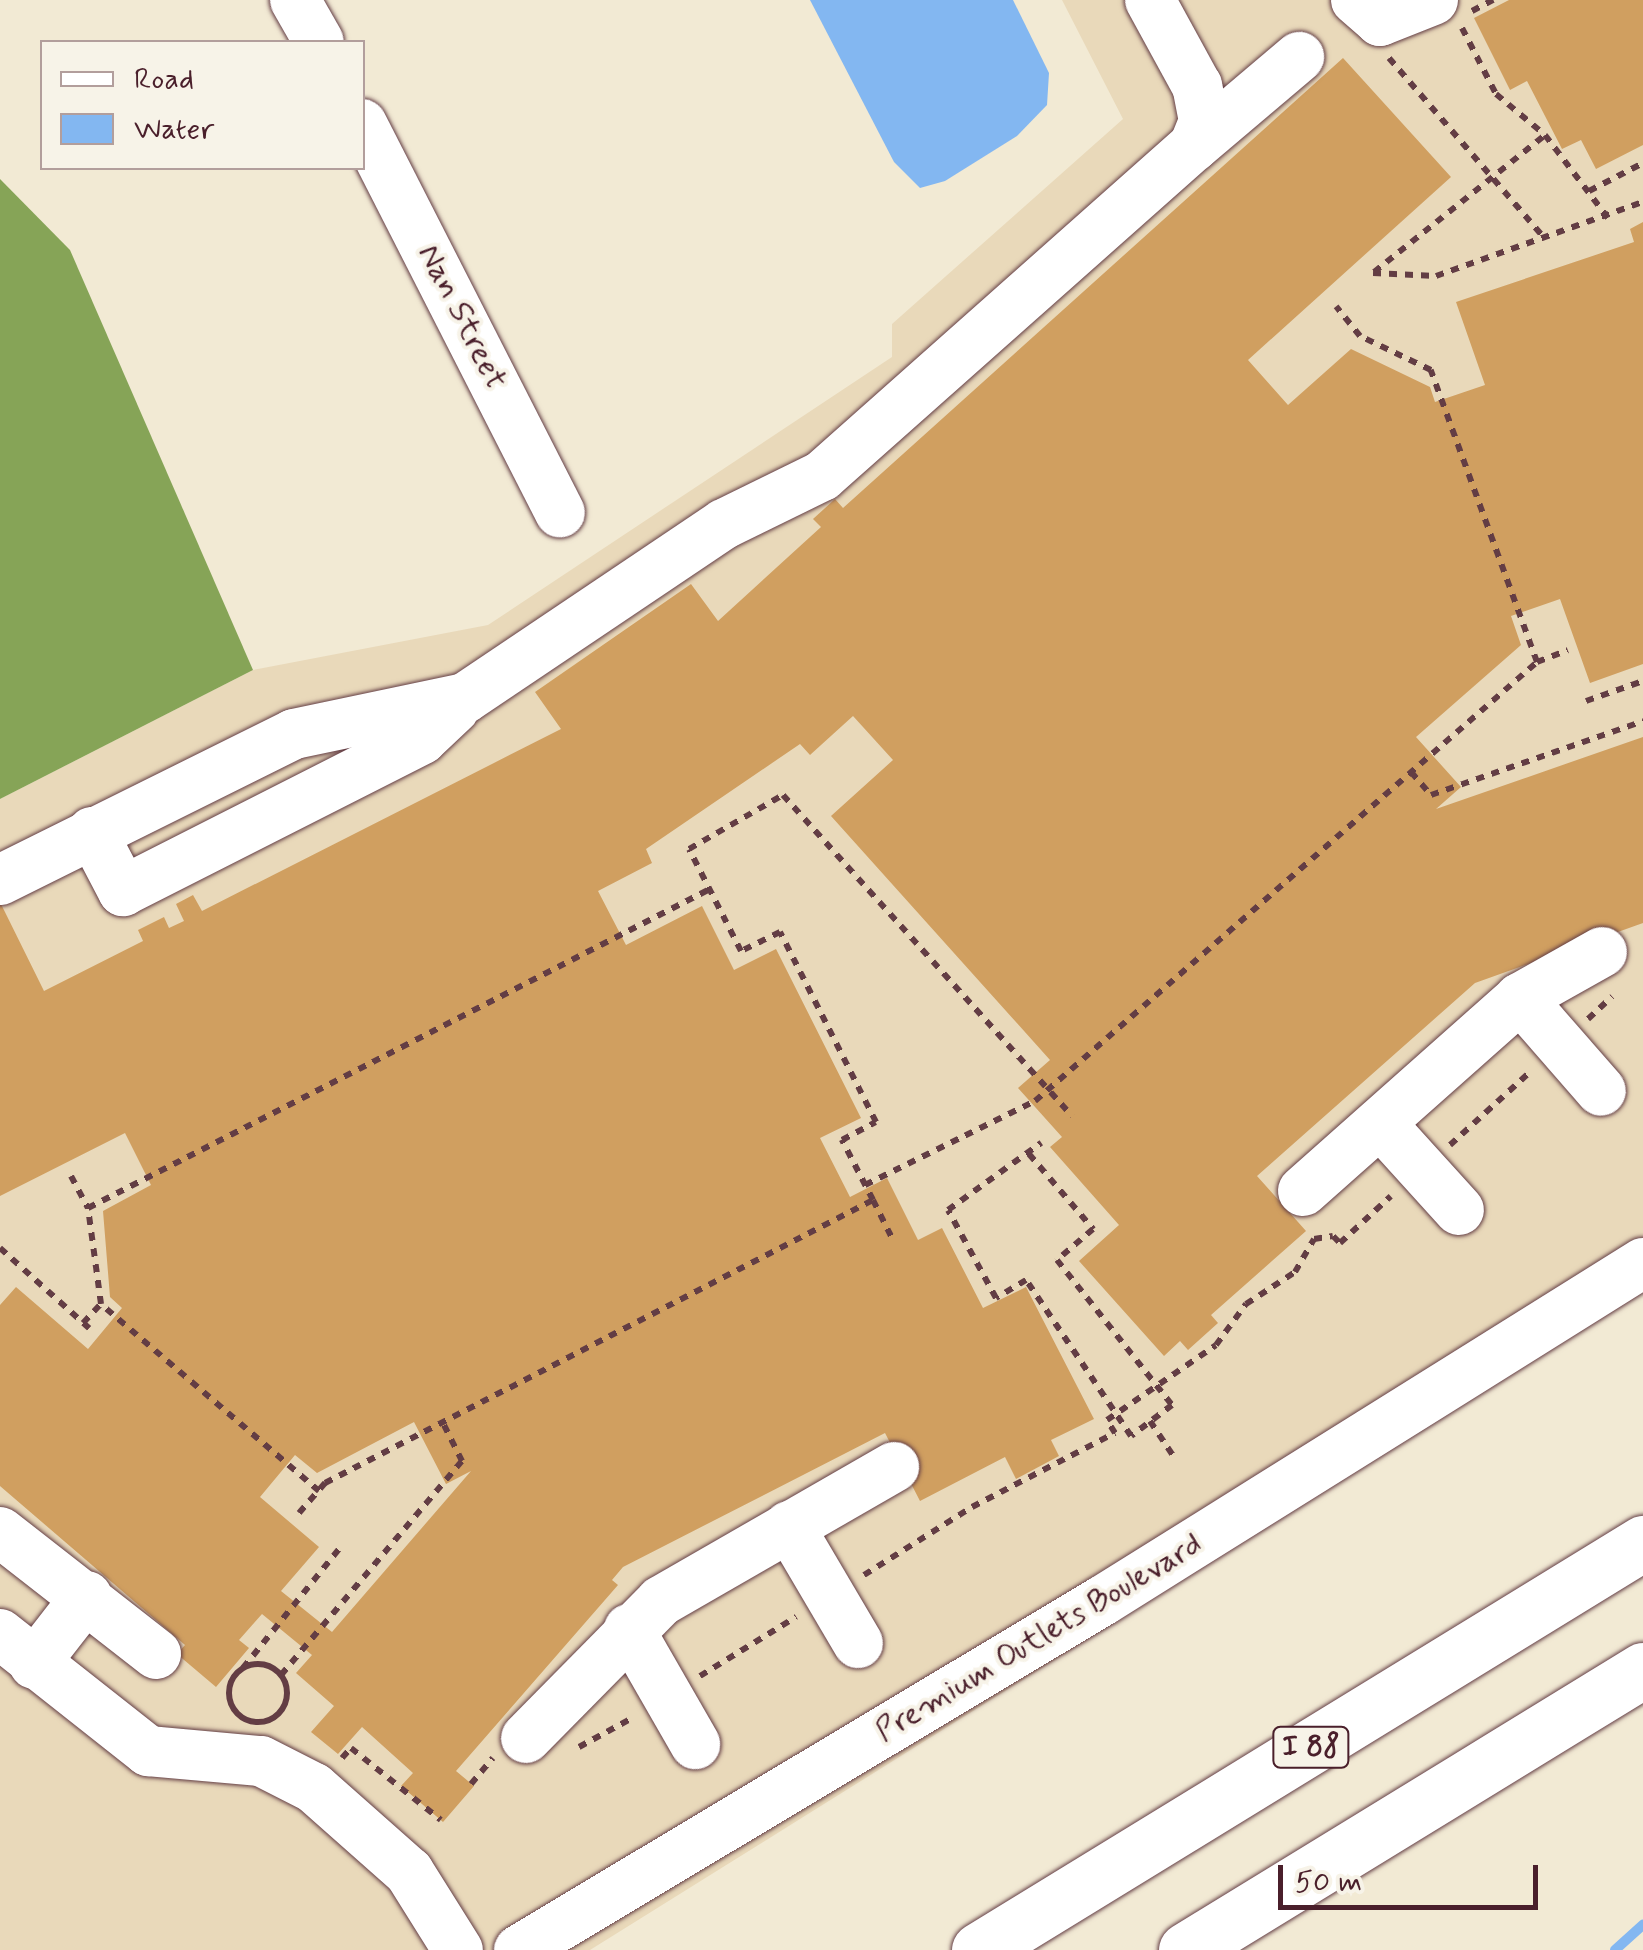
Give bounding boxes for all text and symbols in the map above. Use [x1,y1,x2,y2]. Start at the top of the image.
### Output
legend [40,40,365,170]
text: Road [134,60,194,99]
text: Water [134,110,214,149]
street label: Nan Street [409,239,515,395]
street label: Premium Outlets Boulevard [868,1525,1210,1751]
road number: I 88 [1271,1722,1351,1772]
scale bar [1283,1845,1543,1907]
text: 50 m [1295,1863,1362,1902]

